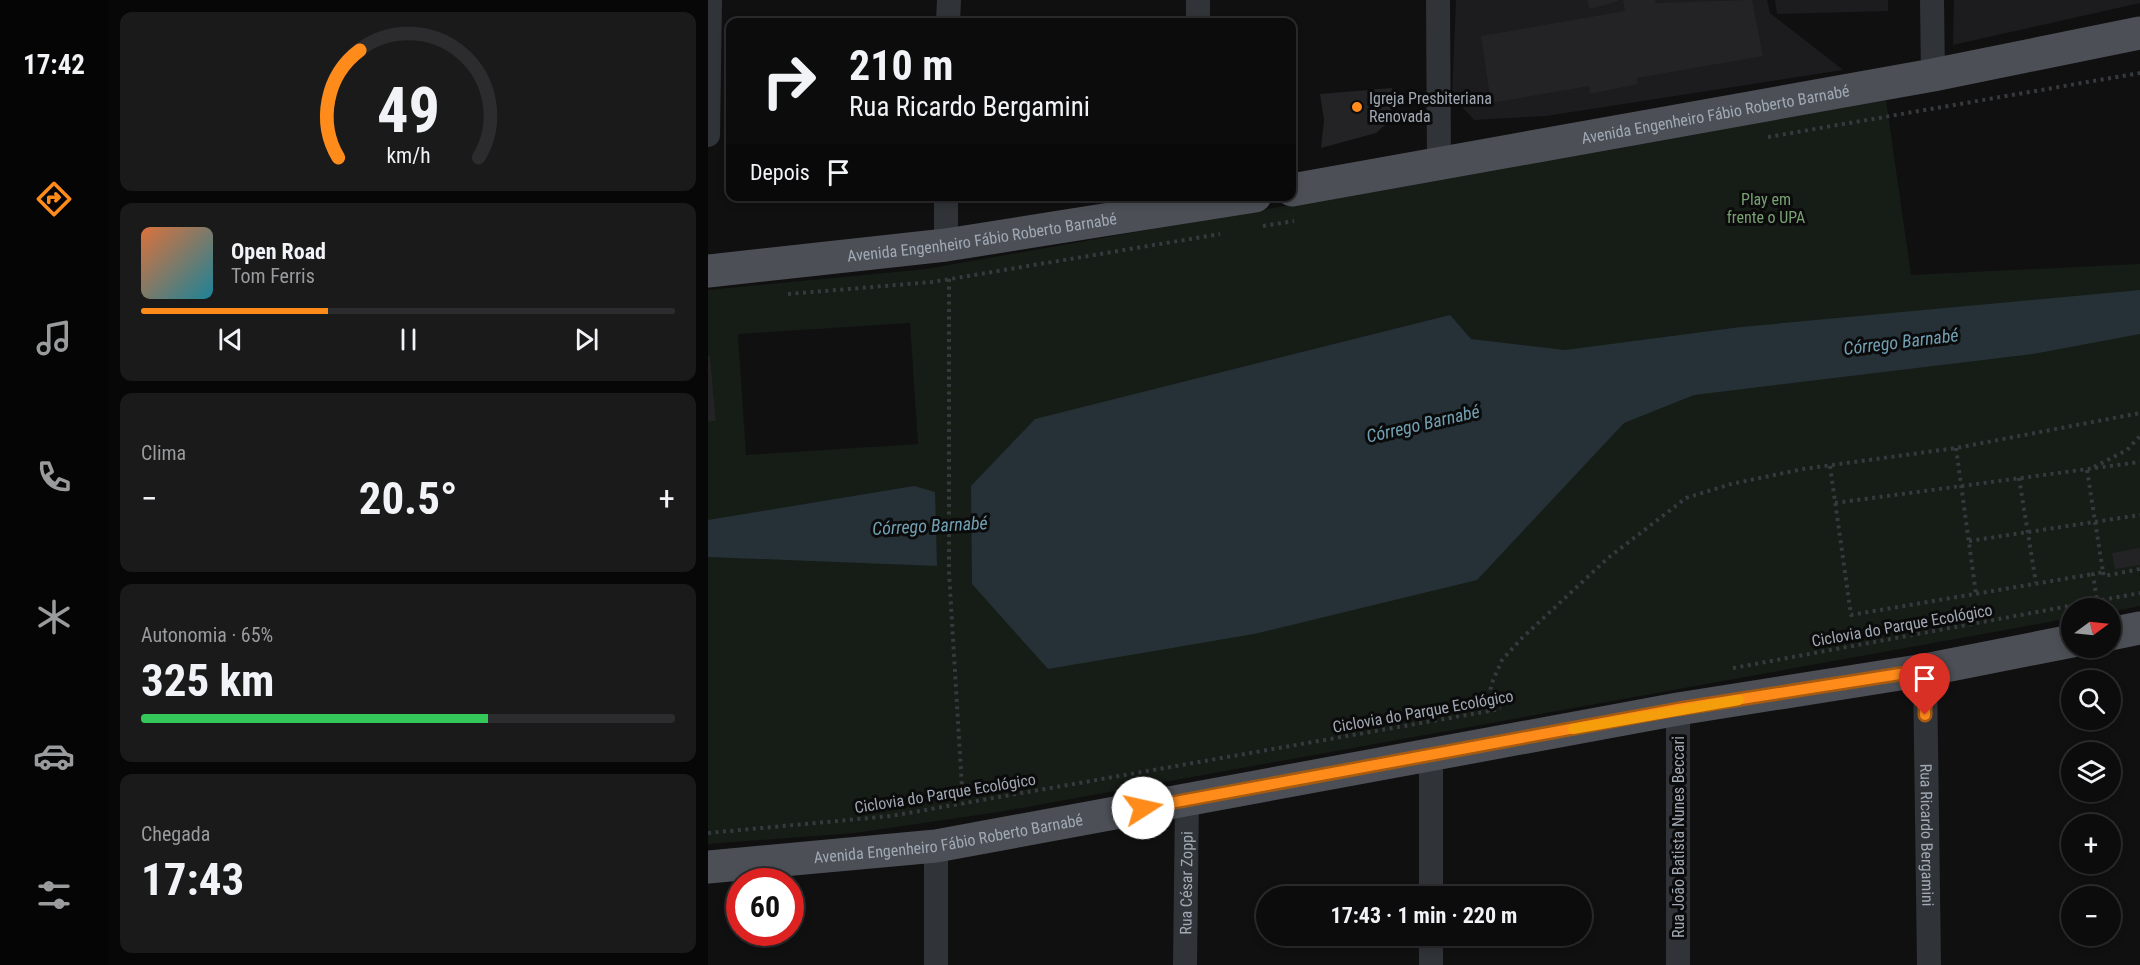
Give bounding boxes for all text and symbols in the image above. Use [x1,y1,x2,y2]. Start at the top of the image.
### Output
text: 210 m [849,41,954,90]
icon: right [750,42,828,120]
text: 17:42 [23,49,85,81]
text: 49 [376,74,440,147]
street label: Avenida Engenheiro Fábio Roberto Barnabé [1580,81,1851,148]
place label: Igreja Presbiteriana Renovada [1369,89,1492,126]
text: Rua Ricardo Bergamini [849,91,1090,123]
marker: Igreja Presbiteriana Renovada [1350,100,1364,114]
text: km/h [386,144,430,169]
icon: arrive [822,156,855,189]
text: Depois [750,160,810,185]
icon: directions [33,178,75,220]
park label: Play em frente o UPA [1727,190,1805,227]
street label: Avenida Engenheiro Fábio Roberto Barnabé [846,209,1118,266]
text: Open Road [231,239,326,264]
text: Tom Ferris [231,264,315,288]
icon: music [33,317,75,359]
icon: previous [214,323,247,356]
icon: pause [392,323,425,356]
icon: next [570,323,603,356]
water label: Córrego Barnabé [1842,324,1960,359]
water label: Córrego Barnabé [1364,400,1482,447]
text: Clima [141,441,186,465]
icon: phone [33,456,75,498]
text: 20.5° [359,472,457,525]
text: − [141,479,158,518]
text: + [659,479,675,518]
water label: Córrego Barnabé [872,512,989,539]
icon: climate [33,596,75,638]
north arrow [2061,598,2121,658]
map controls [2061,598,2121,946]
street label: Ciclovia do Parque Ecológico [1810,600,1994,651]
text: Autonomia · 65% [141,623,273,647]
pin [1899,653,1950,715]
text: 325 km [141,654,274,707]
icon: arrive [1908,662,1941,695]
button: search [2061,670,2121,730]
street label: Ciclovia do Parque Ecológico [1331,686,1515,737]
icon: car [33,735,75,777]
street label: Rua João Batista Nunes Beccari [1669,736,1688,938]
button: layers [2061,742,2121,802]
street label: Rua Ricardo Bergamini [1916,763,1937,907]
street label: Ciclovia do Parque Ecológico [853,770,1037,817]
position arrow [1111,776,1175,840]
street label: Avenida Engenheiro Fábio Roberto Barnabé [813,810,1084,867]
button: + [2061,814,2121,874]
text: Chegada [141,822,210,846]
street label: Rua César Zoppi [1176,831,1197,935]
text: 17:43 [141,853,244,906]
speed limit sign: 60 [726,868,804,946]
icon: filters [33,874,75,916]
button: − [2061,886,2121,946]
text: 17:43 · 1 min · 220 m [1331,903,1517,928]

